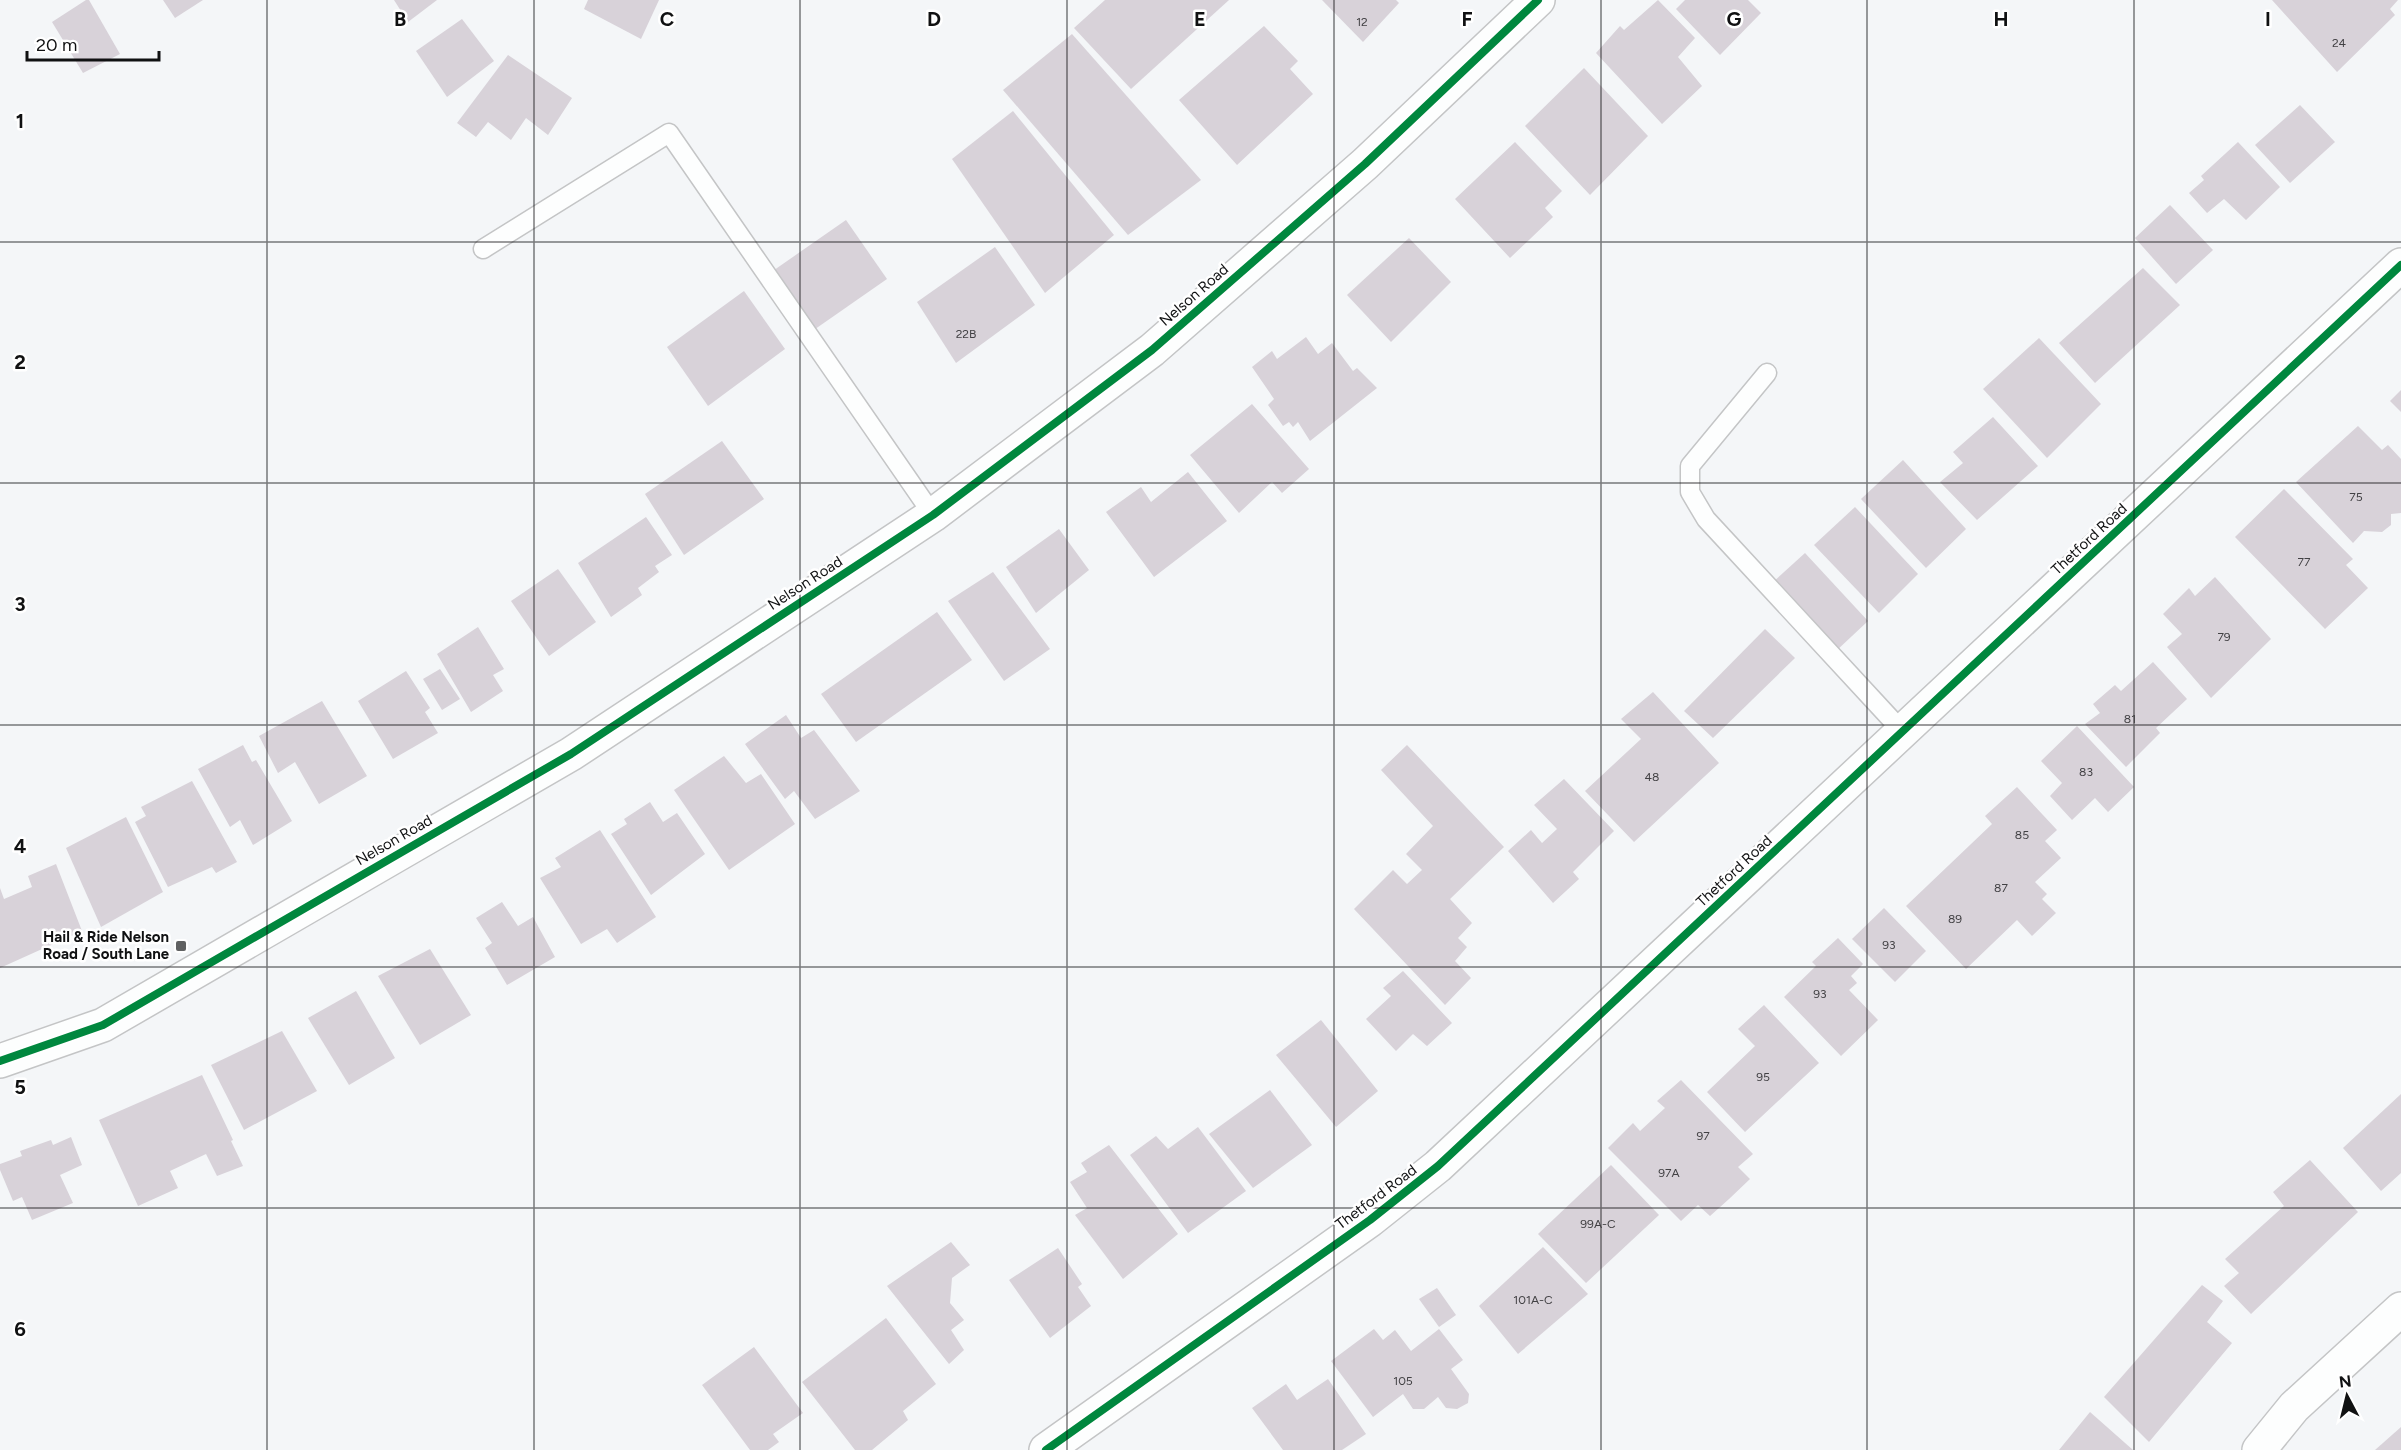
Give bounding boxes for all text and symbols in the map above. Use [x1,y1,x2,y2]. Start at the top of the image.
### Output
text: B [394,7,406,31]
text: C [660,7,674,31]
text: D [927,7,941,31]
text: E [1194,7,1206,31]
text: F [1461,7,1473,31]
text: G [1727,7,1742,31]
text: H [1994,7,2009,31]
text: I [2265,7,2271,31]
house number: 12 [1356,15,1368,29]
scale bar [27,24,159,62]
text: 20 m [36,34,77,56]
house number: 24 [2332,36,2347,50]
text: 1 [16,109,24,133]
street label: Nelson Road [1156,260,1232,330]
house number: 22B [956,327,976,341]
text: 2 [14,350,26,374]
house number: 75 [2349,490,2363,504]
street label: Thetford Road [2047,499,2131,579]
street label: Nelson Road [764,552,846,614]
house number: 77 [2298,555,2311,569]
text: 3 [14,592,26,616]
house number: 79 [2217,630,2231,644]
house number: 81 [2124,712,2136,726]
house number: 83 [2079,765,2093,779]
house number: 48 [1645,770,1659,784]
street label: Nelson Road [353,811,435,869]
house number: 85 [2015,828,2029,842]
street label: Thetford Road [1692,831,1776,911]
text: 4 [14,834,27,858]
house number: 87 [1994,881,2008,895]
house number: 89 [1948,912,1962,926]
place label: Hail & Ride Nelson Road / South Lane [43,928,170,963]
house number: 93 [1882,938,1896,952]
marker: Hail & Ride Nelson Road / South Lane [174,939,188,953]
house number: 93 [1813,987,1827,1001]
house number: 95 [1756,1070,1770,1084]
text: 5 [14,1075,26,1099]
house number: 97 [1696,1129,1710,1143]
street label: Thetford Road [1332,1161,1420,1233]
house number: 97A [1658,1166,1680,1180]
house number: 99A-C [1580,1217,1616,1231]
house number: 101A-C [1513,1293,1553,1307]
text: 6 [14,1317,26,1341]
north arrow [2317,1366,2377,1426]
text: N [2338,1371,2353,1392]
house number: 105 [1393,1374,1413,1388]

